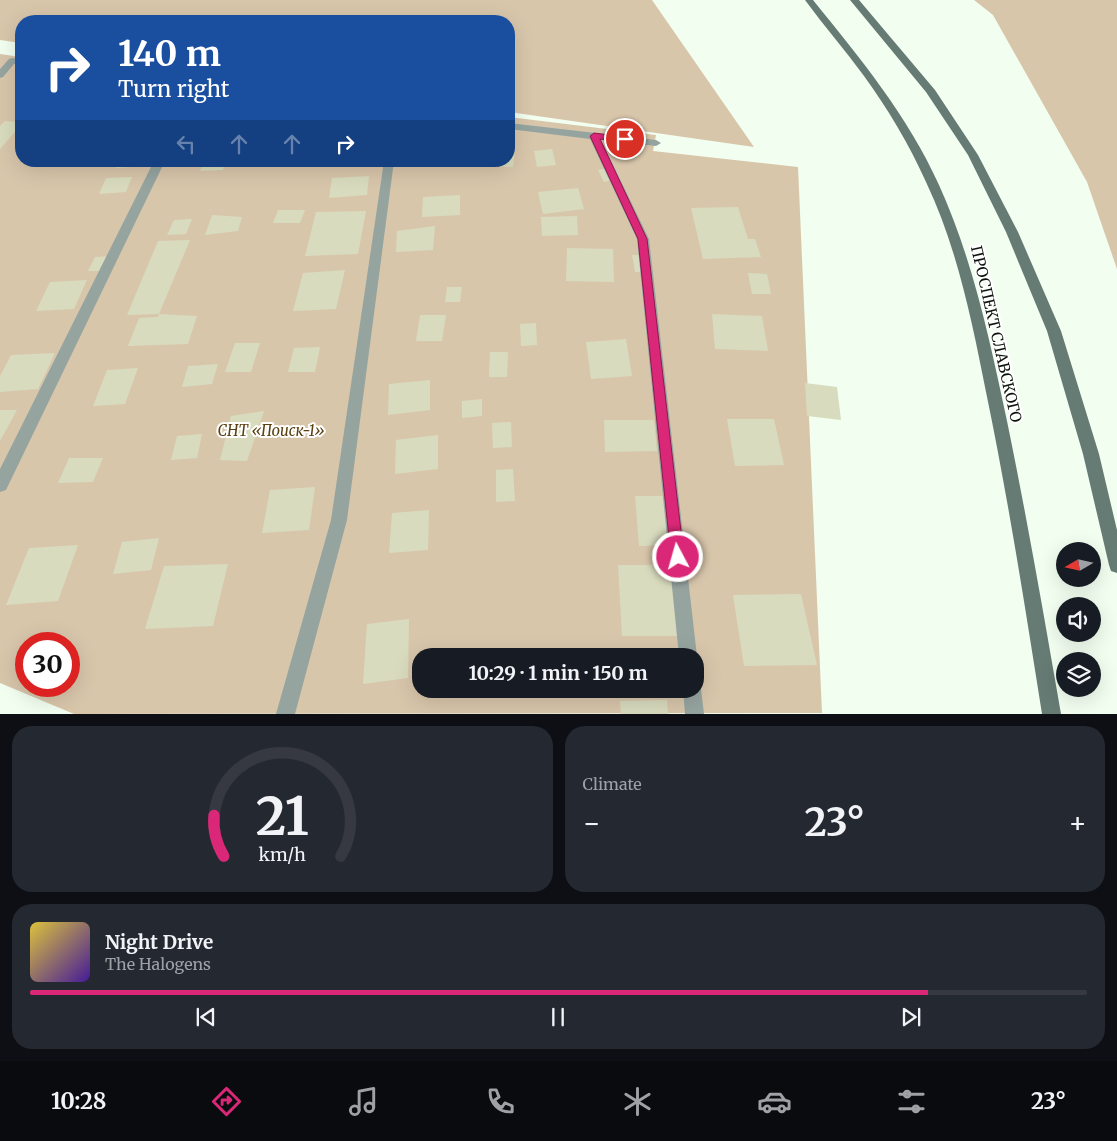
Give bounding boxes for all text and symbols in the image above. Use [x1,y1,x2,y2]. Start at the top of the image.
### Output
text: 140 m [118,32,221,76]
icon: right [35,35,100,100]
text: Turn right [118,75,229,103]
pin [604,118,646,160]
icon: arrive [611,125,639,153]
icon: left [172,130,200,158]
icon: ahead [225,130,253,158]
icon: ahead [278,130,306,158]
icon: right [331,130,359,158]
street label: ПРОСПЕКТ СЛАВСКОГО [967,244,1026,424]
park label: СНТ «Поиск-1» [217,421,325,440]
position arrow [651,530,703,582]
north arrow [1056,542,1101,588]
map controls [1056,542,1101,697]
button: sound [1056,597,1101,642]
speed limit sign: 30 [15,632,80,697]
button: layers [1056,652,1101,697]
text: 10:29 · 1 min · 150 m [468,661,648,685]
text: Climate [583,774,642,794]
text: 21 [256,784,309,849]
text: 23° [805,799,865,846]
text: − [583,805,601,841]
text: + [1068,805,1087,841]
text: km/h [259,843,306,866]
text: Night Drive [105,930,213,954]
text: The Halogens [105,954,211,974]
icon: previous [192,1003,220,1031]
icon: pause [544,1003,572,1031]
icon: next [897,1003,925,1031]
icon: directions [209,1084,244,1119]
icon: music [346,1084,381,1119]
icon: phone [483,1084,518,1119]
icon: climate [620,1084,655,1119]
icon: car [757,1084,792,1119]
icon: filters [894,1084,929,1119]
text: 10:28 [51,1087,107,1115]
text: 23° [1031,1087,1066,1115]

